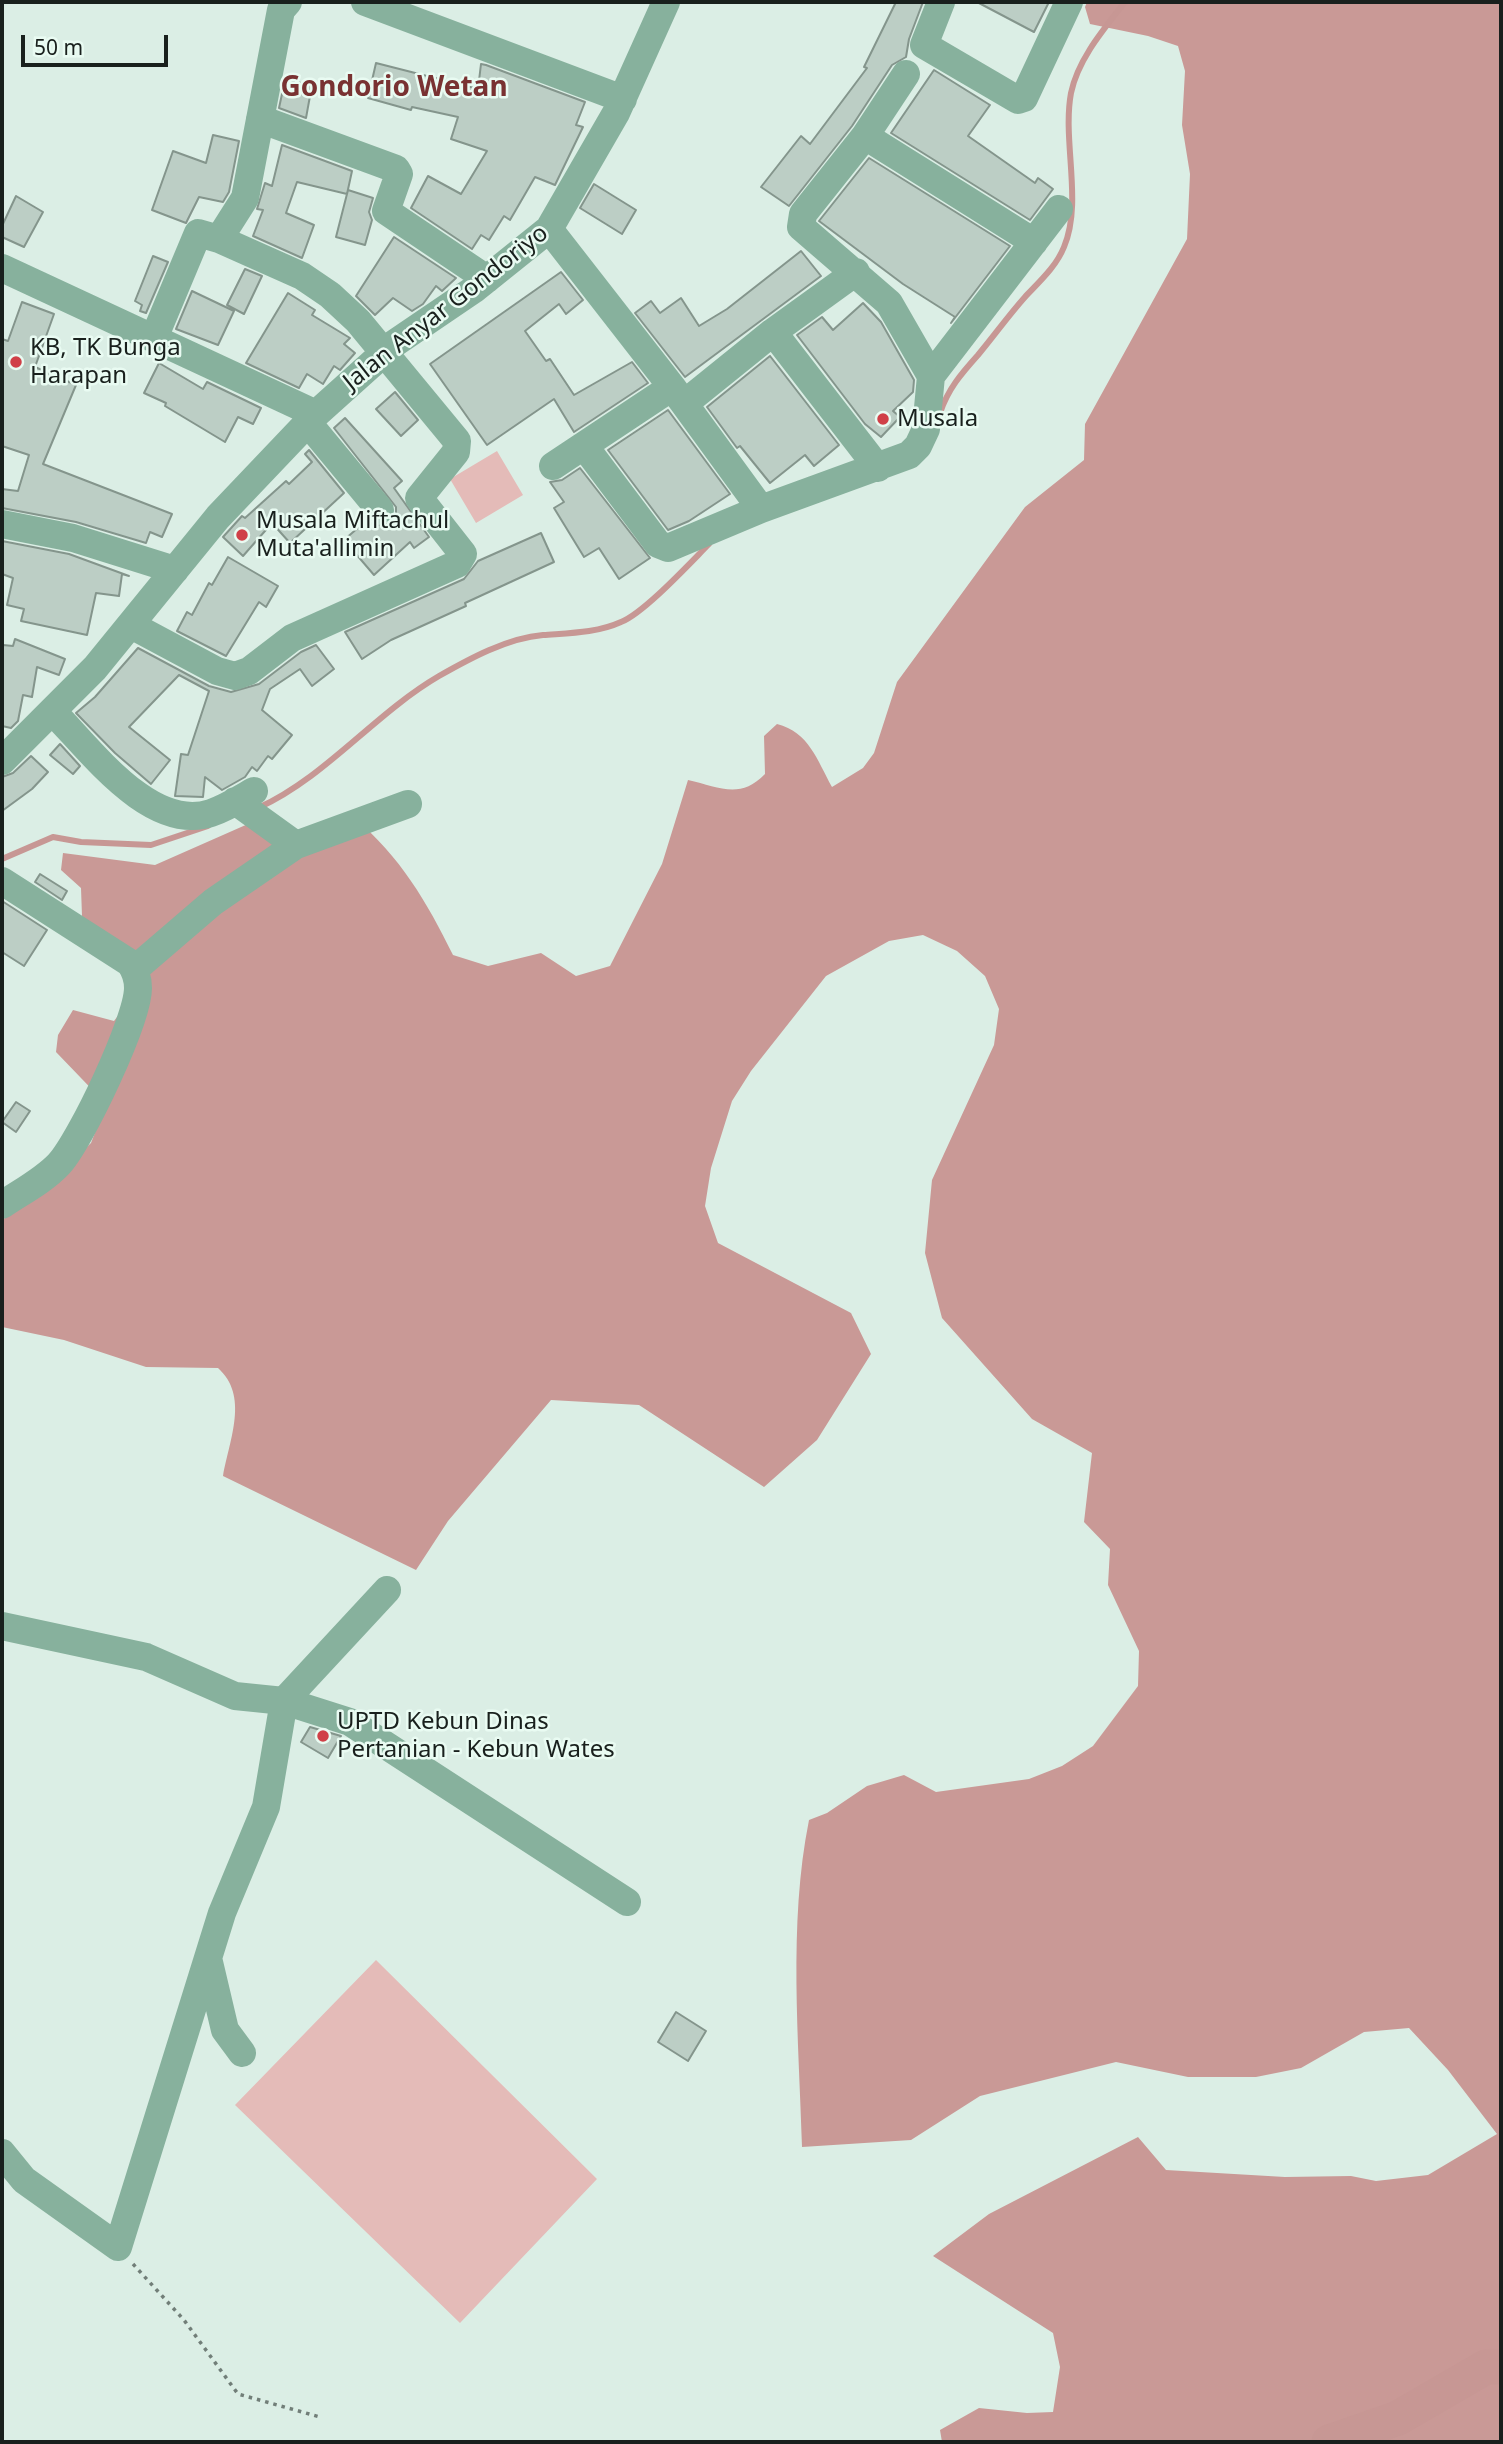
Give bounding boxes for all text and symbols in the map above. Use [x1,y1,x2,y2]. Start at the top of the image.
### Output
scale bar [24,21,172,65]
text: 50 m [34,33,83,61]
district label: Gondorio Wetan [280,71,508,105]
street label: Jalan Anyar Gondoriyo [338,219,554,397]
place label: KB, TK Bunga Harapan [30,334,181,390]
marker: KB, TK Bunga Harapan [8,354,24,370]
place label: Musala [897,405,978,433]
marker: Musala [875,411,891,427]
place label: Musala Miftachul Muta'allimin [256,507,449,563]
marker: Musala Miftachul Muta'allimin [234,527,250,543]
place label: UPTD Kebun Dinas Pertanian - Kebun Wates [337,1708,615,1764]
marker: UPTD Kebun Dinas Pertanian - Kebun Wates [315,1728,331,1744]

